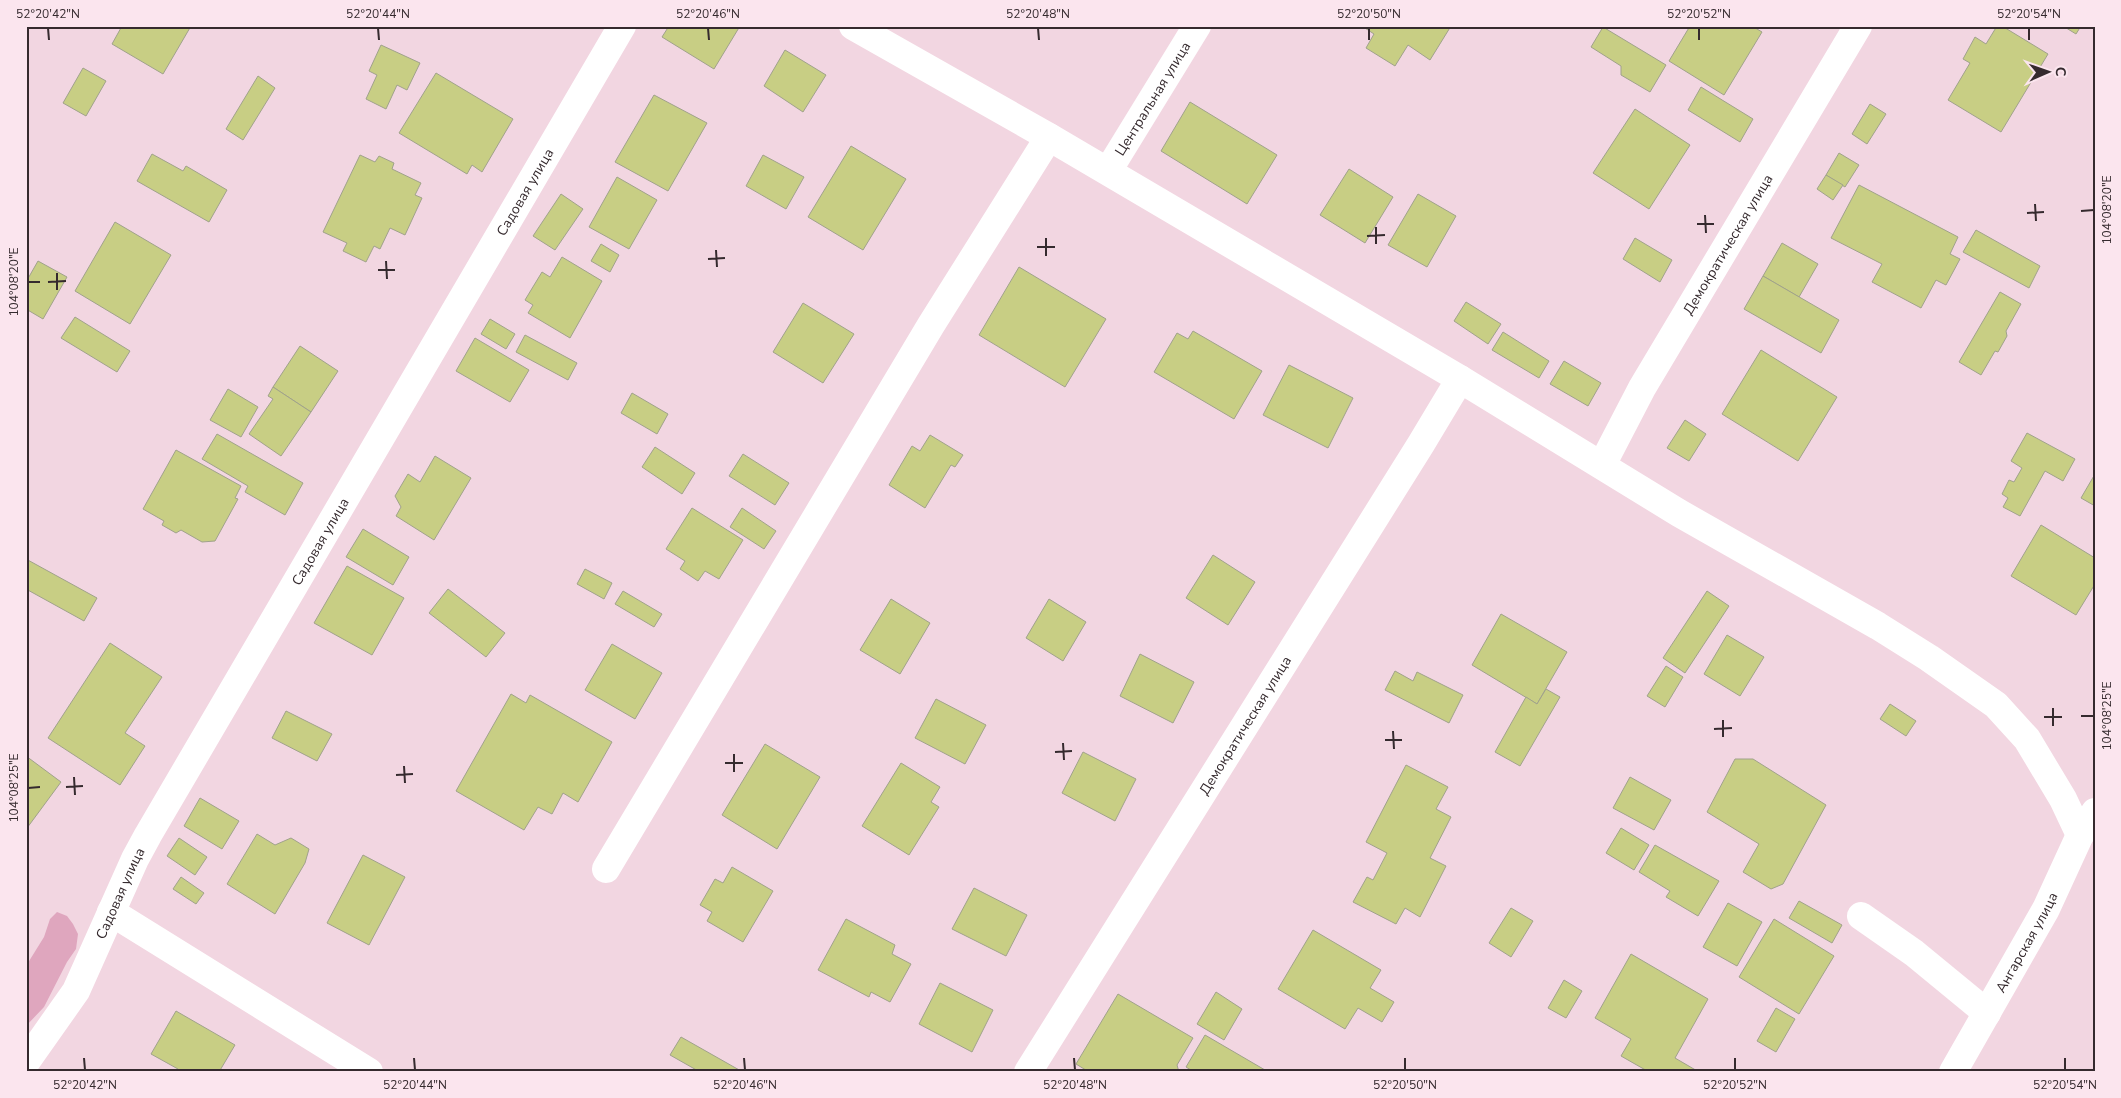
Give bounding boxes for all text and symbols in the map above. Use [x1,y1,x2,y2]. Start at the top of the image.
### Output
text: 52°20'42"N [16,6,80,22]
text: 52°20'44"N [346,6,410,22]
text: 52°20'46"N [676,6,740,22]
text: 52°20'48"N [1006,6,1070,22]
text: 52°20'50"N [1337,6,1401,22]
text: 52°20'52"N [1667,6,1731,22]
text: 52°20'54"N [1997,6,2061,22]
street label: Центральная улица [1110,38,1195,159]
north arrow [2024,48,2074,98]
text: С [2051,66,2070,77]
street label: Садовая улица [492,145,558,239]
street label: Демократическая улица [1678,171,1777,318]
text: 104°08'20"E [2099,175,2115,245]
text: 104°08'20"E [6,247,22,317]
street label: Садовая улица [287,494,353,589]
street label: Демократическая улица [1194,652,1296,798]
text: 104°08'25"E [2099,681,2115,751]
text: 104°08'25"E [6,753,22,823]
street label: Садовая улица [91,844,149,942]
street label: Ангарская улица [1991,889,2062,996]
text: 52°20'42"N [53,1077,117,1093]
text: 52°20'44"N [383,1077,447,1093]
text: 52°20'46"N [713,1077,777,1093]
text: 52°20'48"N [1043,1077,1107,1093]
text: 52°20'50"N [1373,1077,1437,1093]
text: 52°20'52"N [1703,1077,1767,1093]
text: 52°20'54"N [2033,1077,2097,1093]

